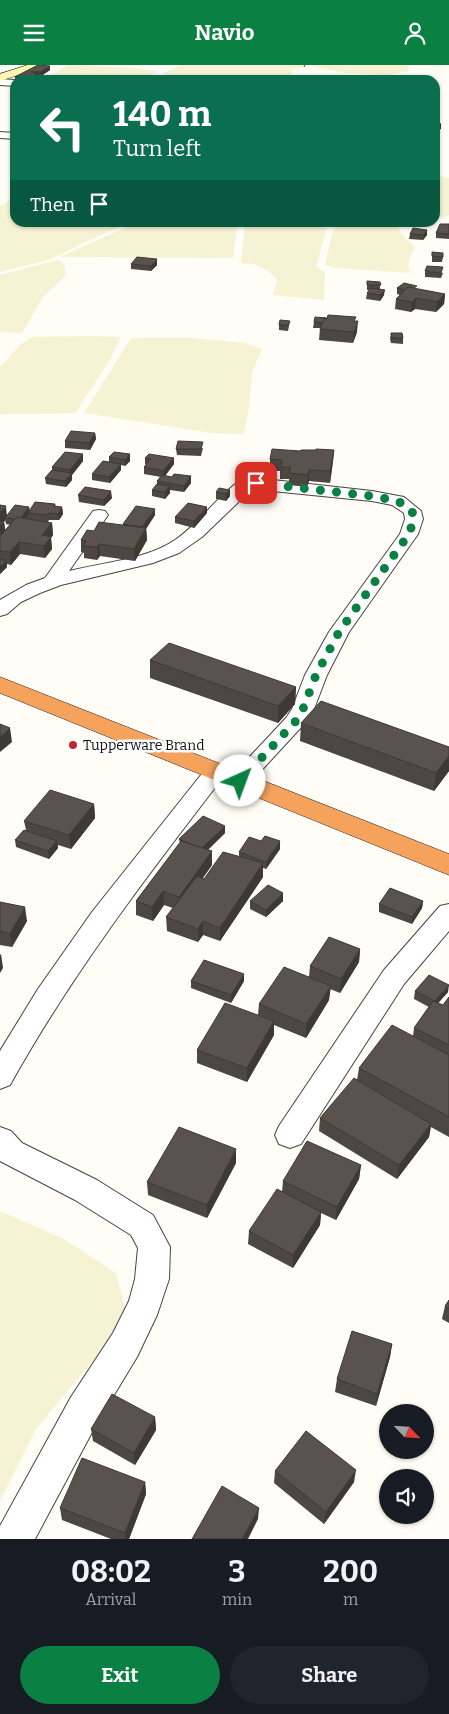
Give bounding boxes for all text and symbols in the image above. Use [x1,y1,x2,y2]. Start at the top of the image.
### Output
icon: menu [20,19,48,47]
text: Navio [194,19,255,46]
icon: person [401,19,429,47]
text: 140 m [113,93,211,135]
icon: left [30,95,95,160]
text: Turn left [113,135,201,162]
icon: arrive [85,190,113,218]
text: Then [30,193,75,216]
pin [235,462,277,504]
icon: arrive [242,469,270,497]
place label: Tupperware Brand [83,737,204,754]
marker: Tupperware Brand [67,739,79,751]
position arrow [213,754,265,806]
north arrow [379,1404,434,1459]
map controls [379,1404,434,1524]
button: sound [379,1469,434,1524]
text: 08:02 [71,1554,151,1590]
text: 3 [228,1554,246,1590]
text: 200 [323,1554,378,1590]
text: Arrival [86,1590,136,1609]
text: min [222,1590,252,1609]
text: m [343,1590,358,1609]
button: Exit [20,1646,220,1704]
button: Share [230,1646,429,1704]

